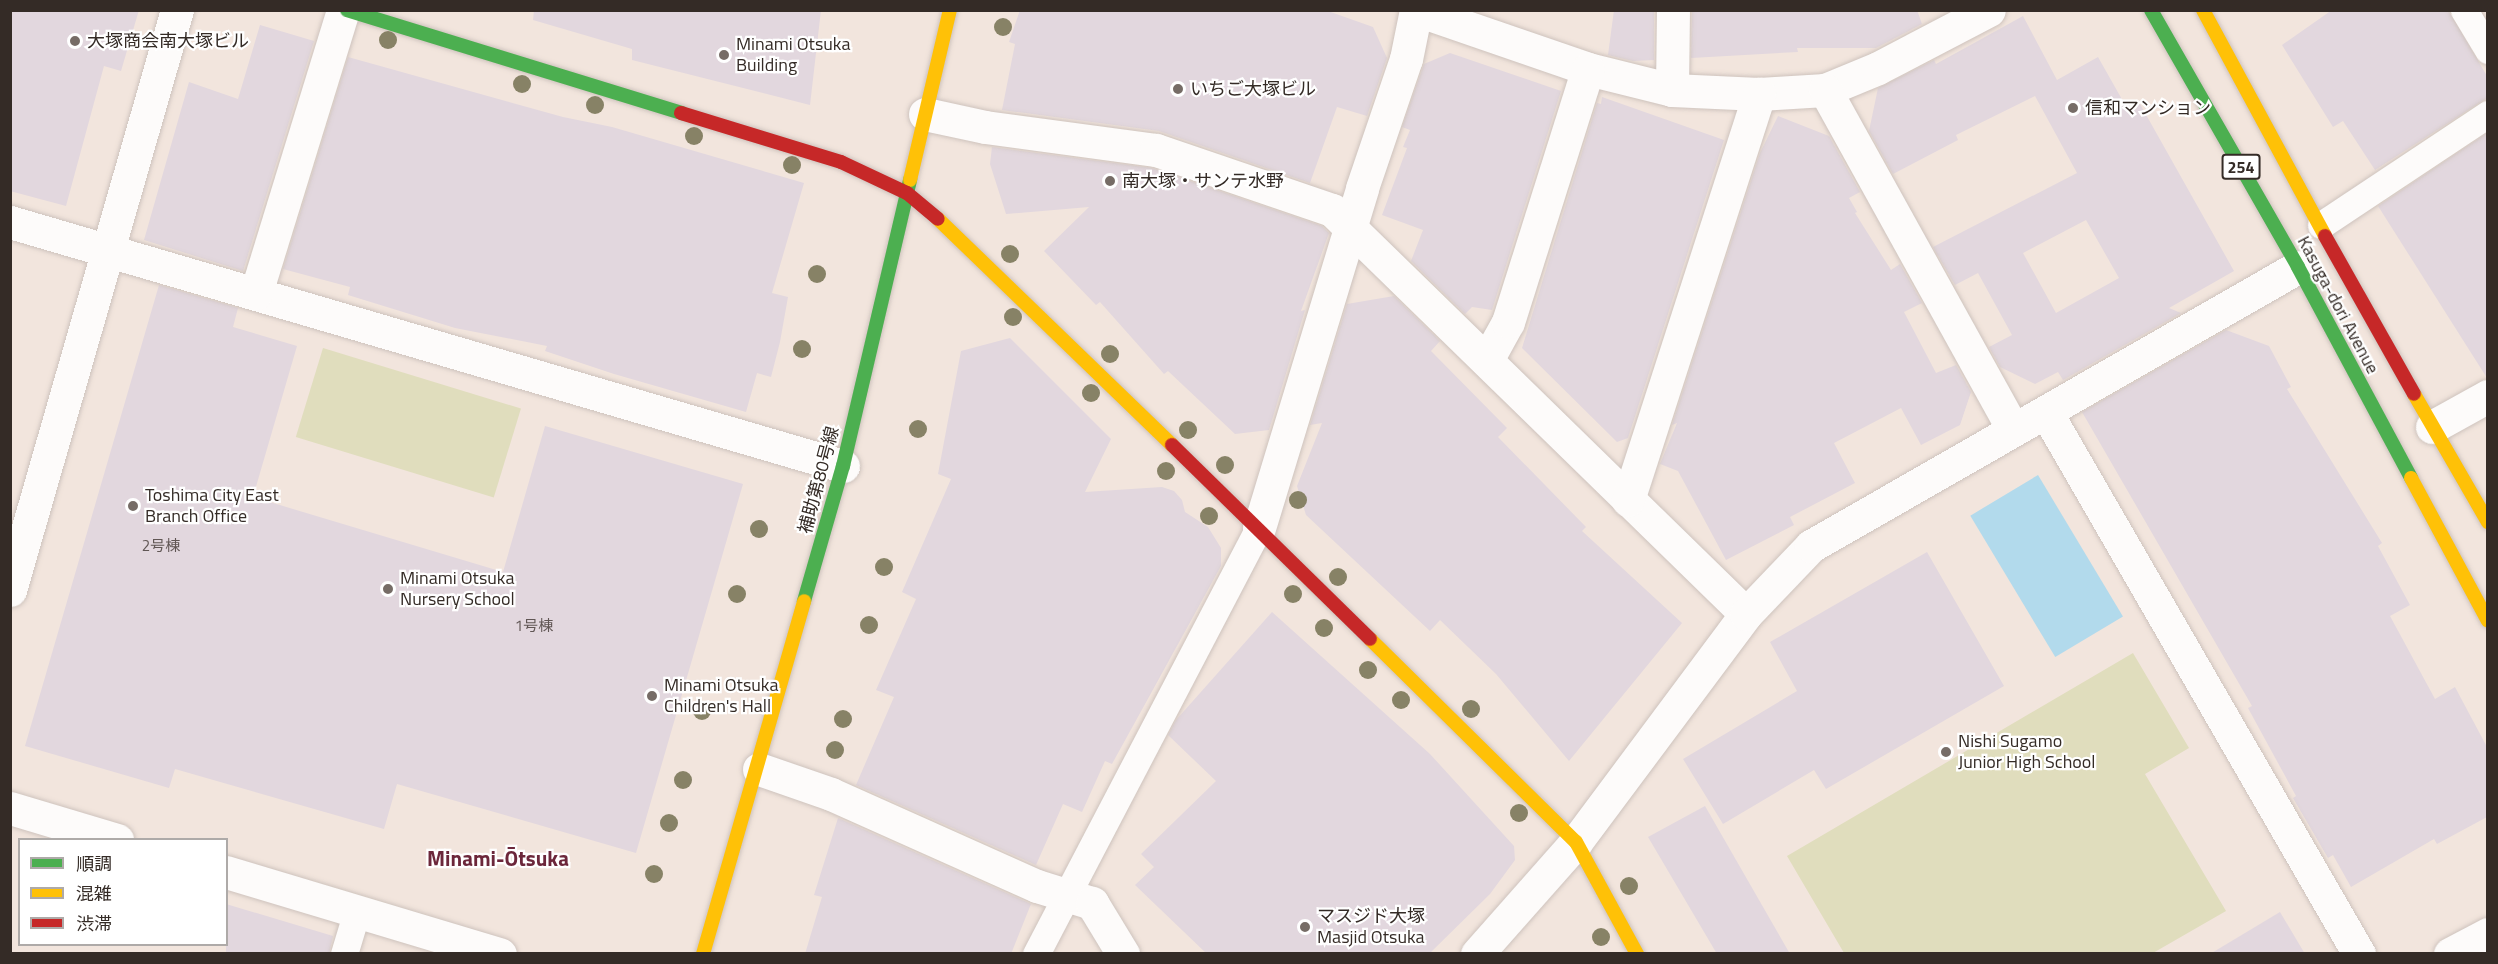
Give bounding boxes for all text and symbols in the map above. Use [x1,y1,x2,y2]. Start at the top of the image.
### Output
place label: 大塚商会南大塚ビル [87,30,249,52]
marker: 大塚商会南大塚ビル [68,34,82,48]
place label: Minami Otsuka Building [736,34,850,76]
marker: Minami Otsuka Building [717,48,731,62]
place label: いちご大塚ビル [1190,78,1316,100]
marker: いちご大塚ビル [1171,82,1185,96]
place label: 信和マンション [2085,97,2211,119]
marker: 信和マンション [2066,101,2080,115]
road number: 254 [2222,154,2260,180]
place label: 南大塚・サンテ水野 [1122,170,1284,192]
marker: 南大塚・サンテ水野 [1103,174,1117,188]
street label: Kasuga-dori Avenue [2293,232,2383,378]
street label: 補助第80号線 [794,424,844,536]
place label: Toshima City East Branch Office [145,485,279,528]
marker: Toshima City East Branch Office [126,499,140,513]
house number: 2号棟 [142,537,180,555]
place label: Minami Otsuka Nursery School [400,568,515,610]
marker: Minami Otsuka Nursery School [381,582,395,596]
house number: 1号棟 [515,617,553,635]
place label: Minami Otsuka Children's Hall [664,675,778,718]
marker: Minami Otsuka Children's Hall [645,689,659,703]
place label: Nishi Sugamo Junior High School [1958,731,2095,774]
marker: Nishi Sugamo Junior High School [1939,745,1953,759]
legend [18,838,228,946]
district label: Minami-Ōtsuka [427,845,569,871]
text: 順調 [76,850,112,877]
text: 混雑 [76,880,112,907]
place label: マスジド大塚 Masjid Otsuka [1317,906,1425,948]
text: 渋滞 [76,910,112,937]
marker: マスジド大塚 Masjid Otsuka [1298,920,1312,934]

